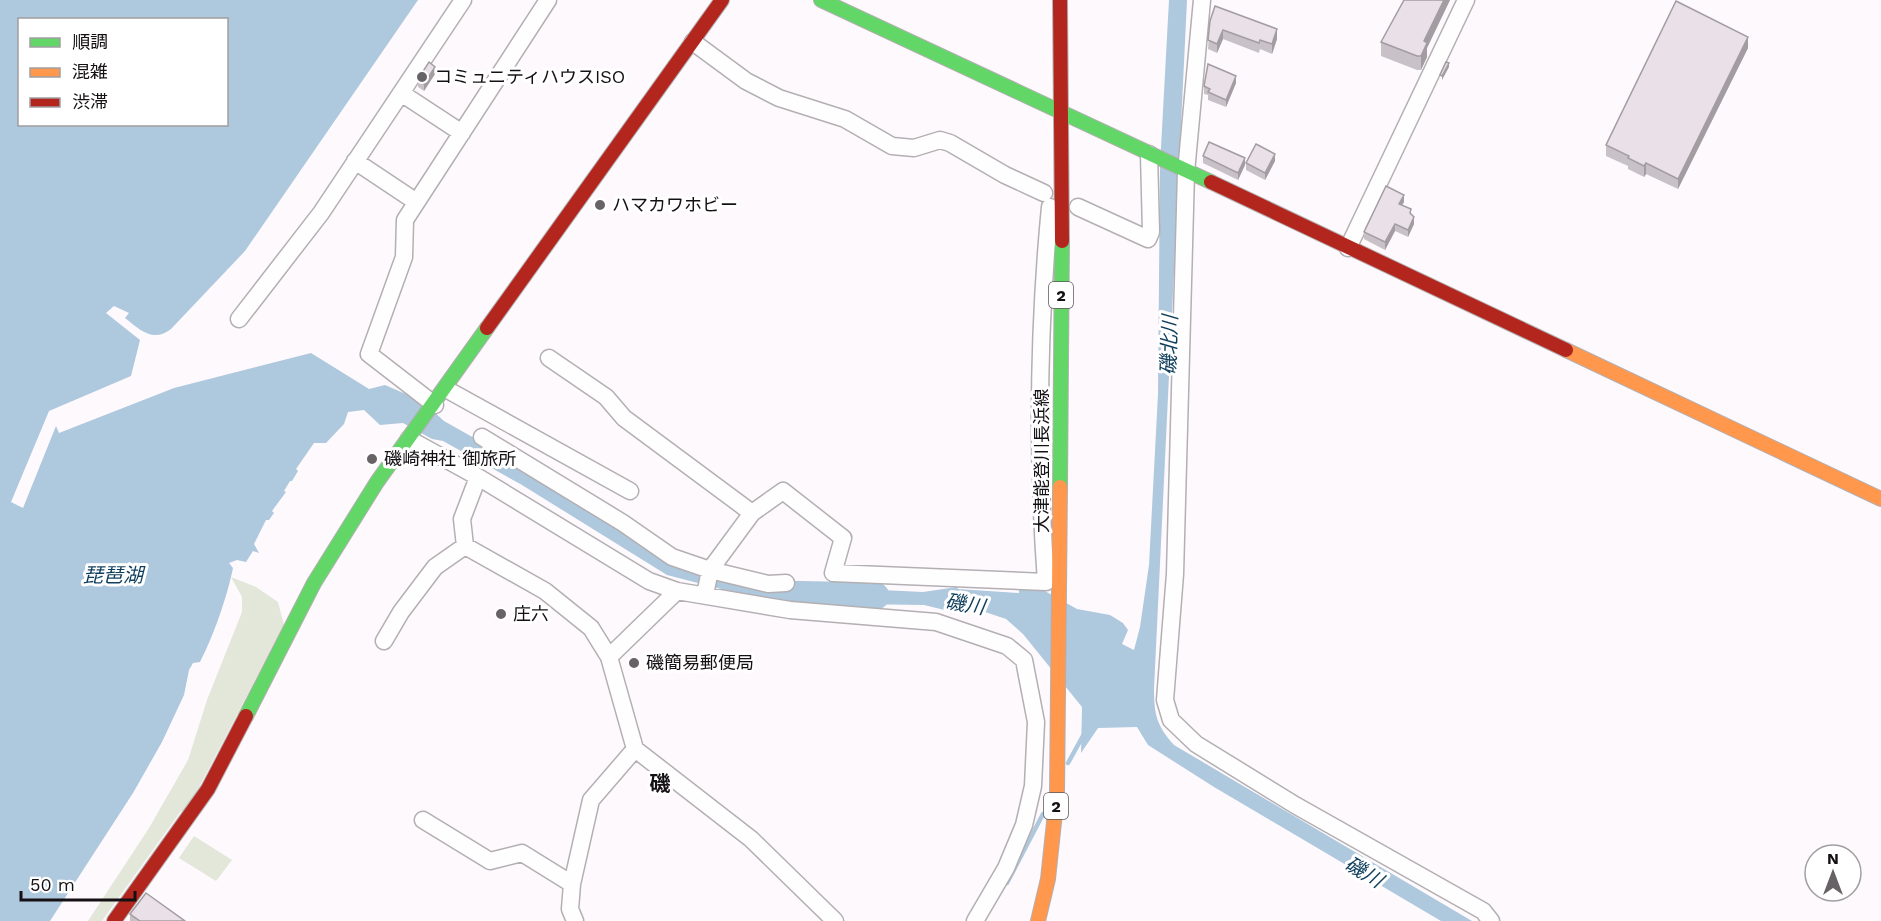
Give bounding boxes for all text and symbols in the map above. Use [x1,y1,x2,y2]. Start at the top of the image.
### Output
legend [18,18,228,126]
text: 順調 [72,31,108,52]
text: 混雑 [72,61,108,82]
place label: コミュニティハウスISO [434,66,625,87]
marker: コミュニティハウスISO [415,70,429,84]
text: 渋滞 [72,91,108,112]
place label: ハマカワホビー [612,194,738,215]
marker: ハマカワホビー [593,198,607,212]
road number: 2 [1049,282,1073,308]
water label: 磯北川 [1156,313,1182,375]
street label: 大津能登川長浜線 [1031,389,1052,533]
place label: 磯崎神社 御旅所 [384,448,516,469]
marker: 磯崎神社 御旅所 [365,452,379,466]
water label: 琵琶湖 [83,563,146,587]
water label: 磯川 [943,589,989,619]
place label: 庄六 [513,603,549,624]
marker: 庄六 [494,607,508,621]
place label: 磯簡易郵便局 [646,652,754,673]
marker: 磯簡易郵便局 [627,656,641,670]
district label: 磯 [650,771,671,796]
road number: 2 [1044,793,1068,819]
north arrow [1803,843,1863,903]
text: N [1827,849,1839,868]
water label: 磯川 [1341,851,1389,894]
scale bar [21,864,135,902]
text: 50 m [30,874,75,895]

